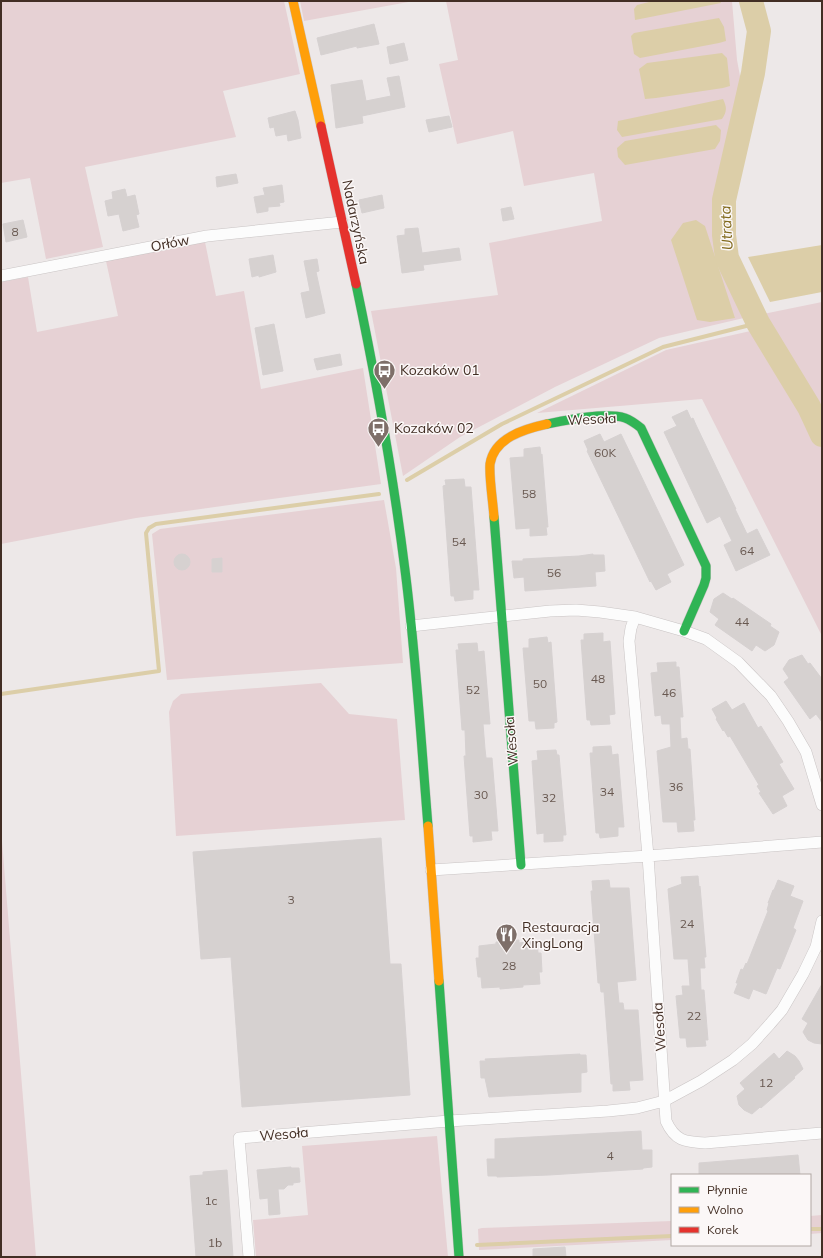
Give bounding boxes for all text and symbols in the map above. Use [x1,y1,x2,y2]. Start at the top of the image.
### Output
street label: Nadarzyńska [338,178,374,266]
water label: Utrata [715,205,737,251]
house number: 8 [11,224,19,239]
street label: Orłów [149,230,191,256]
bus stop icon: Kozaków 01 [372,357,398,390]
place label: Kozaków 01 [400,361,480,379]
street label: Wesoła [567,409,617,429]
bus stop icon: Kozaków 02 [365,415,391,448]
place label: Kozaków 02 [394,419,474,437]
house number: 60K [594,445,616,460]
house number: 58 [522,486,536,501]
house number: 54 [452,534,466,549]
house number: 64 [740,543,754,558]
house number: 56 [547,565,561,580]
house number: 44 [735,614,749,629]
house number: 48 [591,671,605,686]
house number: 50 [533,676,547,691]
house number: 52 [466,682,480,697]
house number: 46 [662,685,676,700]
street label: Wesoła [500,716,522,766]
house number: 36 [669,779,683,794]
house number: 34 [600,784,614,799]
house number: 30 [474,787,488,802]
house number: 32 [542,790,556,805]
house number: 3 [287,892,295,907]
house number: 24 [680,916,694,931]
place label: Restauracja XingLong [522,918,599,952]
restaurant icon: Restauracja XingLong [493,922,519,955]
house number: 28 [502,958,516,973]
street label: Wesoła [648,1002,670,1052]
house number: 22 [687,1008,701,1023]
house number: 12 [759,1075,773,1090]
street label: Wesoła [259,1123,309,1145]
house number: 4 [606,1148,614,1163]
legend [671,1174,811,1246]
text: Płynnie [707,1182,748,1197]
house number: 1c [204,1193,218,1208]
text: Wolno [707,1202,743,1217]
text: Korek [707,1222,739,1237]
house number: 1b [208,1235,222,1250]

